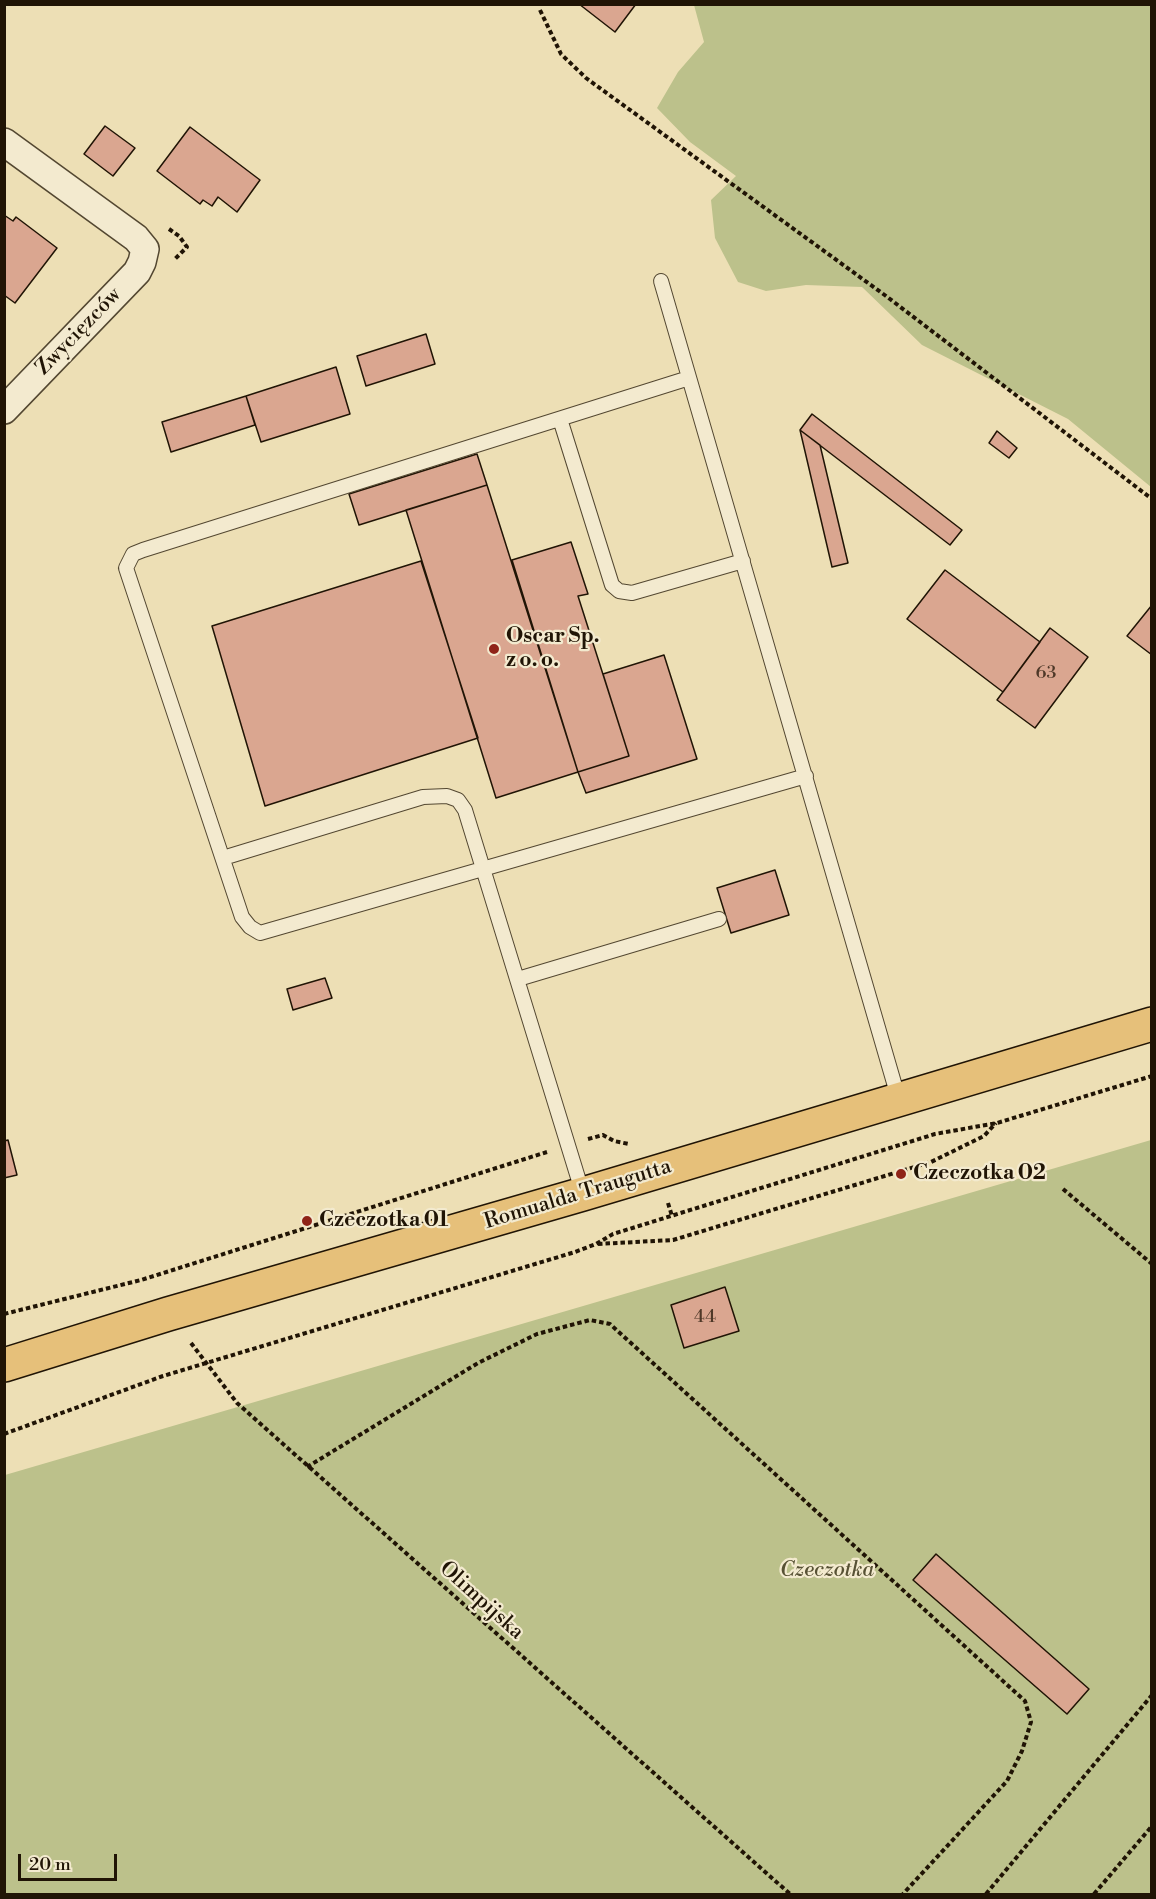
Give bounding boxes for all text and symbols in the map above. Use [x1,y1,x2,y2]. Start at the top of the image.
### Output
street label: Zwycięzców [31,283,127,381]
place label: Oscar Sp. z o. o. [506,624,600,674]
marker: Oscar Sp. z o. o. [487,642,501,656]
house number: 63 [1036,663,1056,685]
street label: Romualda Traugutta [481,1155,675,1235]
place label: Czeczotka 02 [913,1161,1046,1187]
marker: Czeczotka 02 [894,1167,908,1181]
place label: Czeczotka 01 [319,1208,448,1234]
marker: Czeczotka 01 [300,1214,314,1228]
house number: 44 [694,1307,716,1329]
street label: Olimpijska [434,1557,528,1645]
park label: Czeczotka [780,1558,874,1584]
scale bar [21,1842,120,1880]
text: 20 m [29,1853,71,1876]

